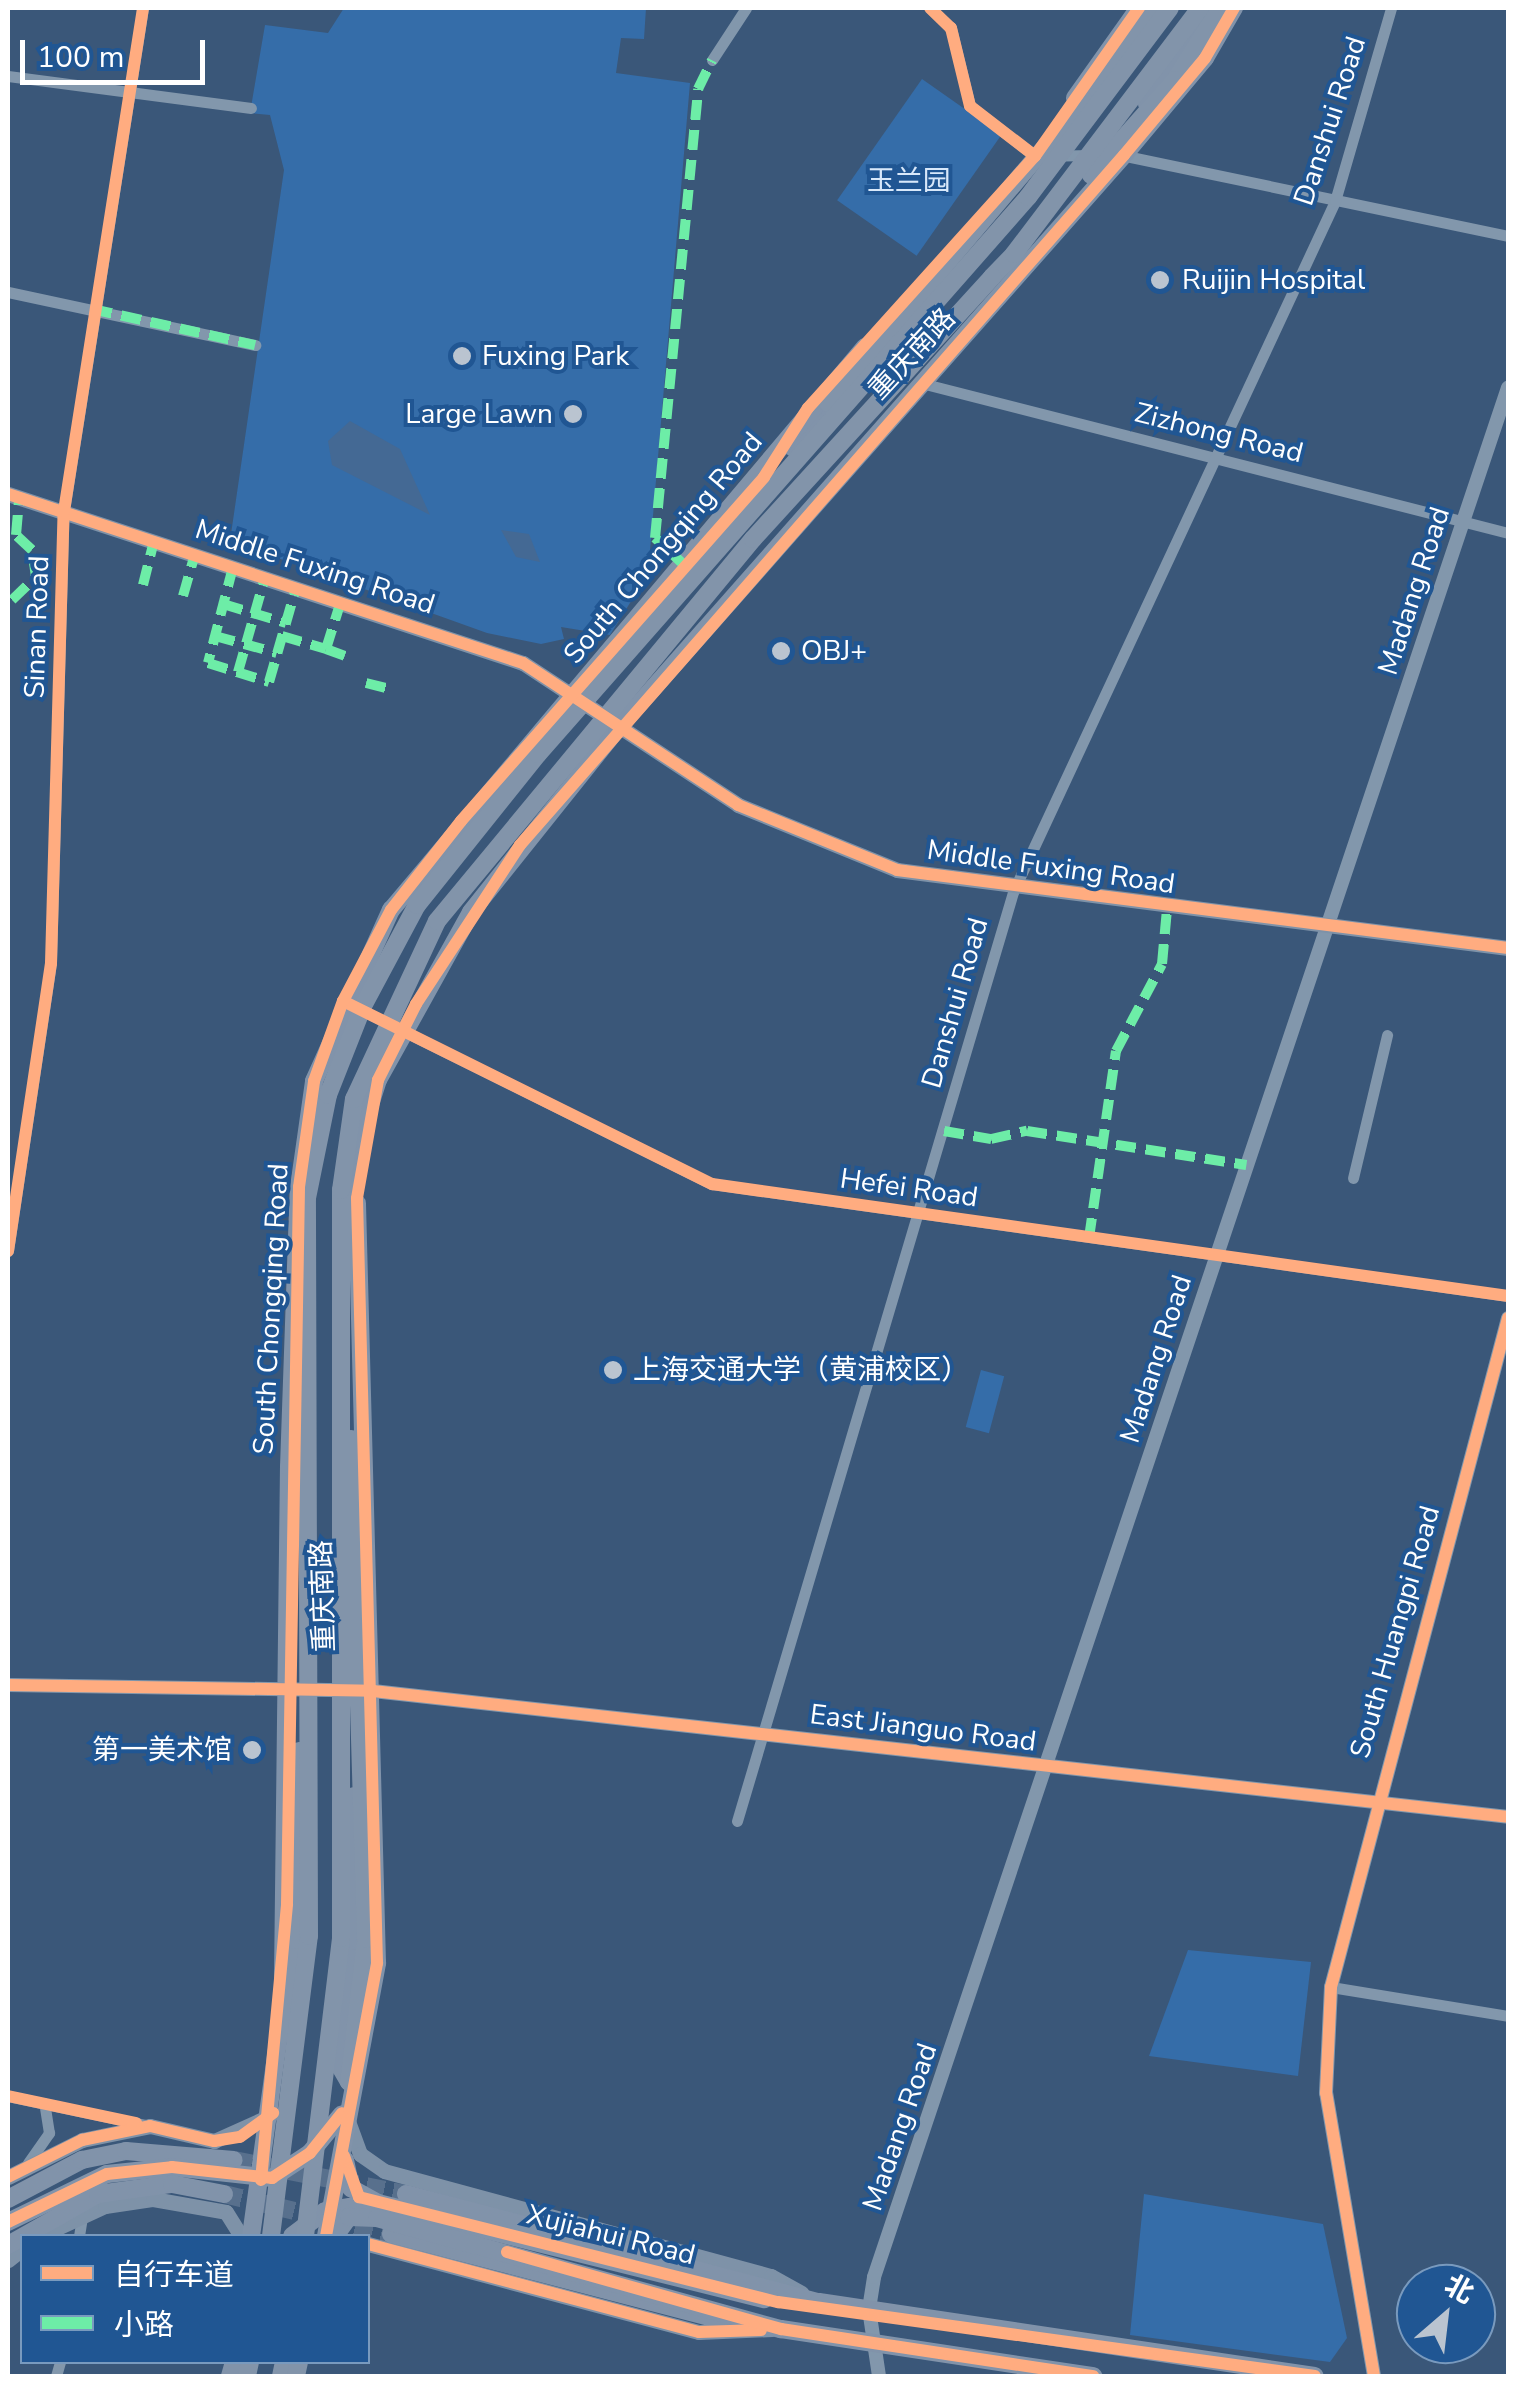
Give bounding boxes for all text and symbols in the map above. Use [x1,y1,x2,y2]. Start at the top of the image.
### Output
scale bar [25,20,210,82]
street label: Danshui Road [1287,32,1373,210]
text: 100 m [37,37,124,78]
park label: 玉兰园 [867,164,951,198]
place label: Ruijin Hospital [1182,263,1365,297]
marker: Ruijin Hospital [1147,267,1173,293]
street label: 重庆南路 [862,302,962,406]
place label: Fuxing Park [482,339,629,373]
marker: Fuxing Park [451,345,473,367]
street label: Zizhong Road [1131,396,1307,470]
place label: Large Lawn [405,397,553,431]
marker: Large Lawn [562,403,584,425]
street label: South Chongqing Road [556,426,770,670]
street label: Madang Road [1371,503,1457,679]
street label: Middle Fuxing Road [191,512,439,622]
street label: Sinan Road [18,555,56,699]
place label: OBJ+ [801,634,867,668]
marker: OBJ+ [770,640,792,662]
street label: Middle Fuxing Road [925,833,1177,901]
street label: Danshui Road [915,914,995,1092]
street label: Hefei Road [838,1162,980,1214]
street label: South Chongqing Road [247,1163,295,1455]
street label: Madang Road [1113,1271,1199,1447]
place label: 上海交通大学（黄浦校区） [633,1353,969,1387]
marker: 上海交通大学（黄浦校区） [602,1359,624,1381]
street label: South Huangpi Road [1343,1502,1447,1762]
street label: 重庆南路 [304,1539,342,1653]
street label: East Jianguo Road [808,1697,1038,1759]
place label: 第一美术馆 [92,1733,232,1767]
marker: 第一美术馆 [241,1739,263,1761]
street label: Madang Road [856,2039,944,2215]
street label: Xujiahui Road [523,2198,699,2272]
legend [20,2234,370,2364]
text: 自行车道 [114,2255,234,2296]
north arrow [1396,2264,1496,2364]
text: 北 [1438,2266,1480,2313]
text: 小路 [114,2305,174,2346]

